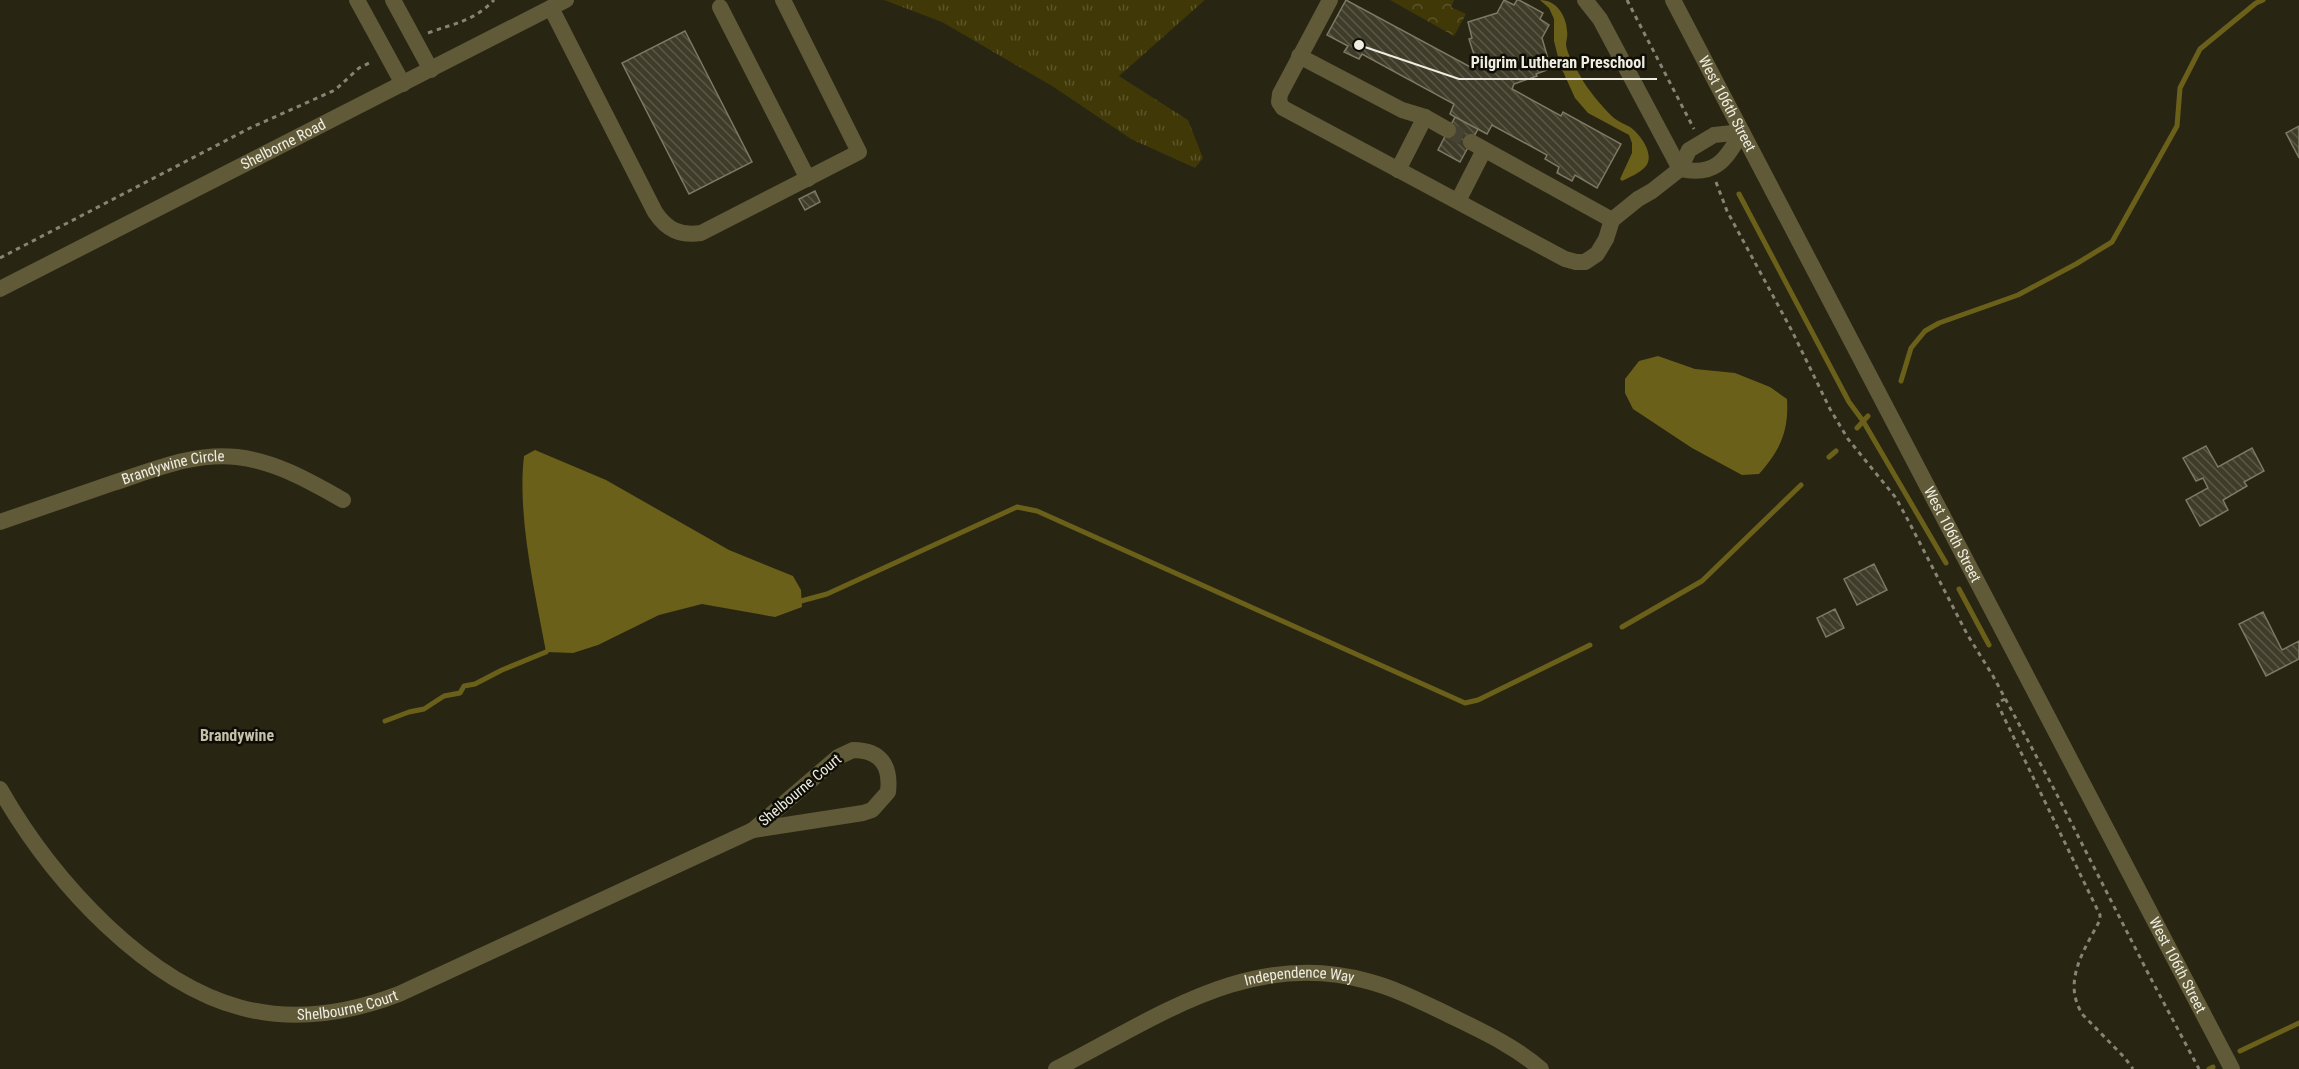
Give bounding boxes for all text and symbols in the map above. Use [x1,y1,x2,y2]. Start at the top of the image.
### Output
callout: Pilgrim Lutheran Preschool [1459,45,1657,79]
text: Pilgrim Lutheran Preschool [1471,53,1645,72]
street label: West 106th Street [1695,53,1760,155]
street label: Shelborne Road [238,115,329,174]
street label: Brandywine Circle [119,447,224,488]
street label: West 106th Street [1920,483,1985,585]
district label: Brandywine [200,726,274,745]
street label: Shelbourne Court [755,750,845,830]
street label: West 106th Street [2145,914,2210,1016]
street label: Independence Way [1242,964,1356,990]
street label: Shelbourne Court [297,986,400,1024]

